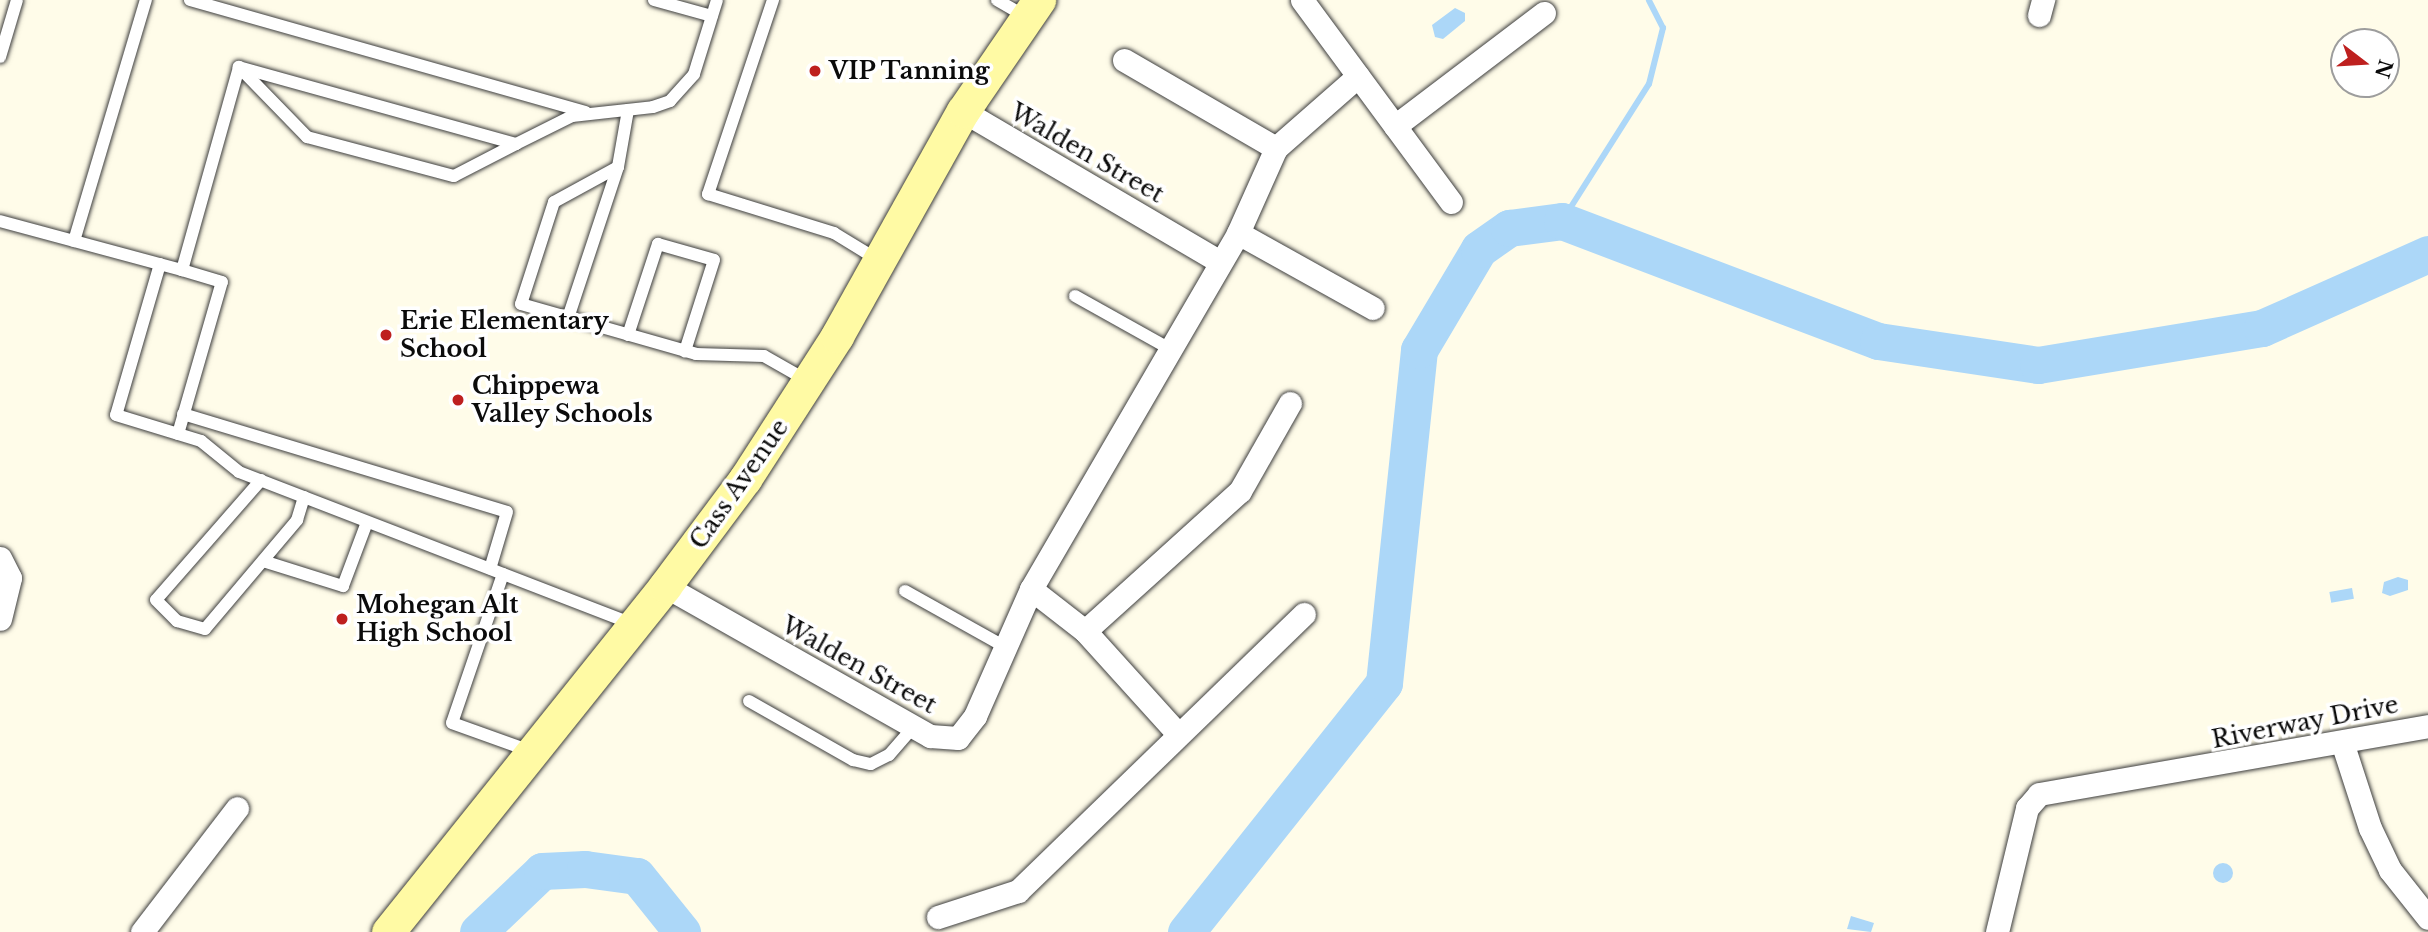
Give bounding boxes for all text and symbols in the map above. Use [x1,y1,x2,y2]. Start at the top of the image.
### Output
north arrow [2330,28,2400,98]
place label: VIP Tanning [829,57,991,85]
text: N [2370,57,2397,81]
marker: VIP Tanning [807,63,823,79]
street label: Walden Street [1005,97,1169,209]
place label: Erie Elementary School [400,307,609,363]
marker: Erie Elementary School [378,327,394,343]
place label: Chippewa Valley Schools [472,372,653,428]
marker: Chippewa Valley Schools [450,392,466,408]
street label: Cass Avenue [683,413,795,555]
place label: Mohegan Alt High School [356,591,519,647]
marker: Mohegan Alt High School [334,611,350,627]
street label: Walden Street [776,611,942,719]
street label: Riverway Drive [2209,690,2401,754]

